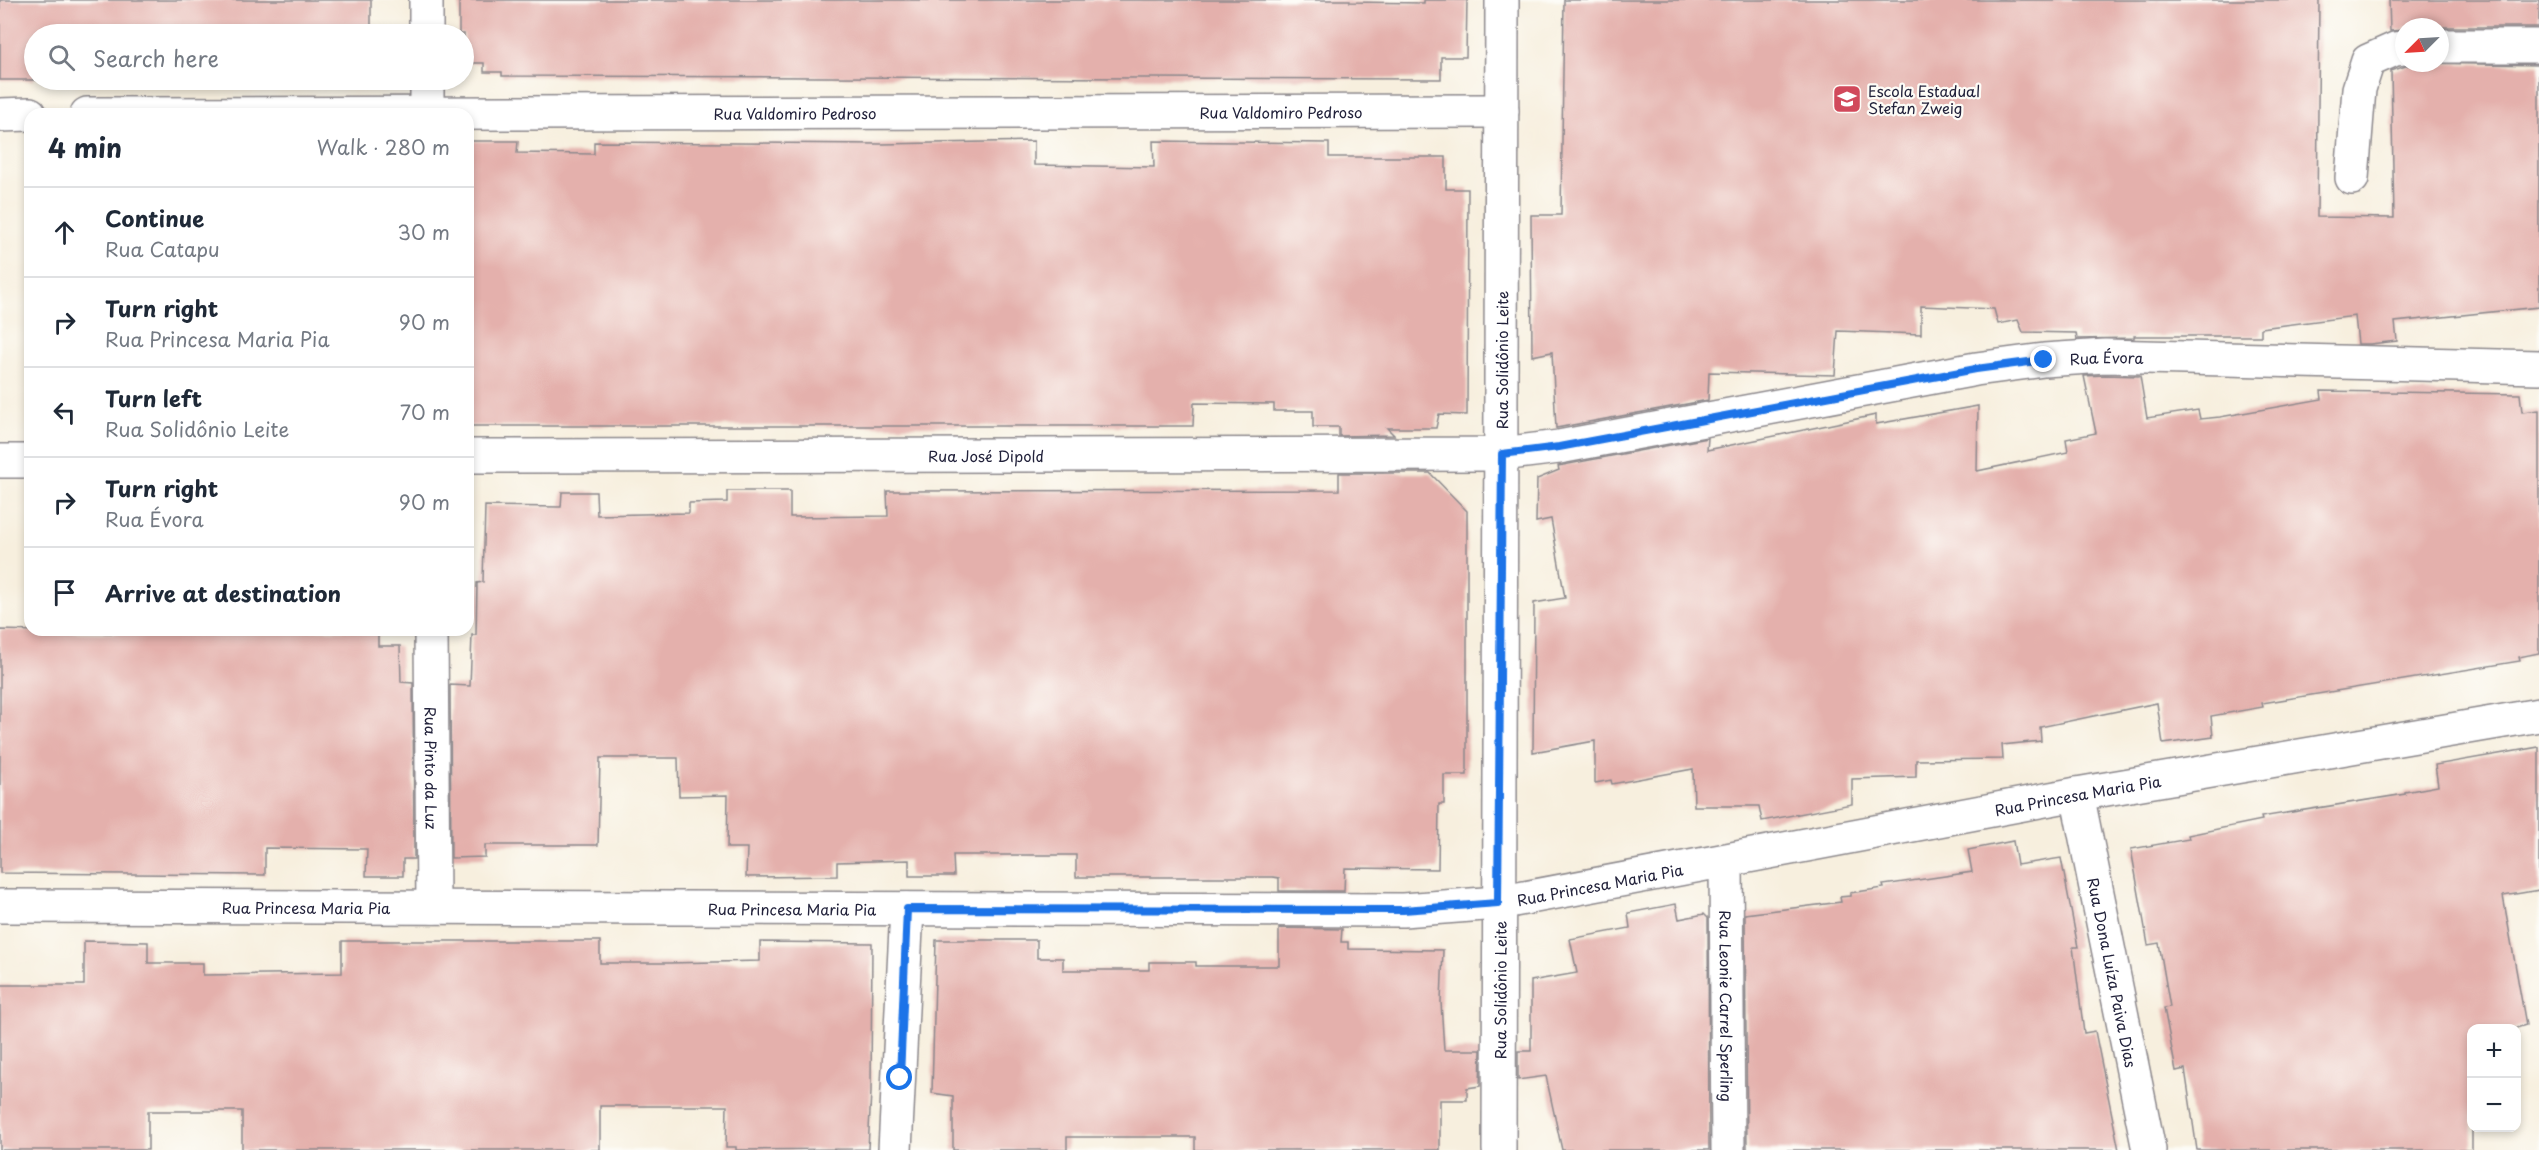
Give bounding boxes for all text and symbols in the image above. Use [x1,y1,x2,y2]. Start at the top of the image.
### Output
north arrow [2395,18,2449,72]
search box [24,24,474,90]
icon: search [45,41,78,74]
text: Search here [93,41,219,74]
place label: Escola Estadual Stefan Zweig [1868,79,1980,119]
school or university icon: Escola Estadual Stefan Zweig [1831,83,1863,115]
street label: Rua Valdomiro Pedroso [1199,100,1362,123]
street label: Rua Valdomiro Pedroso [713,101,876,124]
text: 4 min [48,128,122,167]
text: Walk · 280 m [317,132,450,162]
text: Continue [105,201,204,234]
icon: ahead [48,216,81,249]
text: 30 m [397,217,450,247]
text: Rua Catapu [105,234,220,264]
text: Turn right [105,291,218,324]
street label: Rua Solidônio Leite [1489,291,1513,429]
icon: right [48,306,81,339]
text: 90 m [399,307,450,337]
text: Rua Princesa Maria Pia [105,324,330,354]
street label: Rua Évora [2069,344,2145,370]
route end [2030,346,2056,372]
text: Turn left [105,381,202,414]
icon: left [48,396,81,429]
text: 70 m [400,397,450,427]
text: Rua Solidônio Leite [105,414,289,444]
street label: Rua José Dipold [928,443,1044,467]
text: Turn right [105,471,218,504]
icon: right [48,486,81,519]
text: 90 m [399,487,450,517]
text: Rua Évora [105,504,204,534]
icon: arrive [48,576,81,609]
text: Arrive at destination [105,576,341,609]
street label: Rua Pinto da Luz [420,707,444,829]
street label: Rua Princesa Maria Pia [1993,768,2163,821]
street label: Rua Princesa Maria Pia [1515,857,1686,911]
street label: Rua Dona Luíza Paiva Dias [2083,875,2144,1070]
street label: Rua Princesa Maria Pia [222,895,391,919]
street label: Rua Princesa Maria Pia [708,897,877,920]
street label: Rua Leonie Carrel Sperling [1715,910,1739,1102]
street label: Rua Solidônio Leite [1488,921,1511,1059]
map controls [2467,1024,2521,1132]
button: + [2467,1024,2521,1078]
route start [886,1064,912,1090]
button: − [2467,1078,2521,1132]

